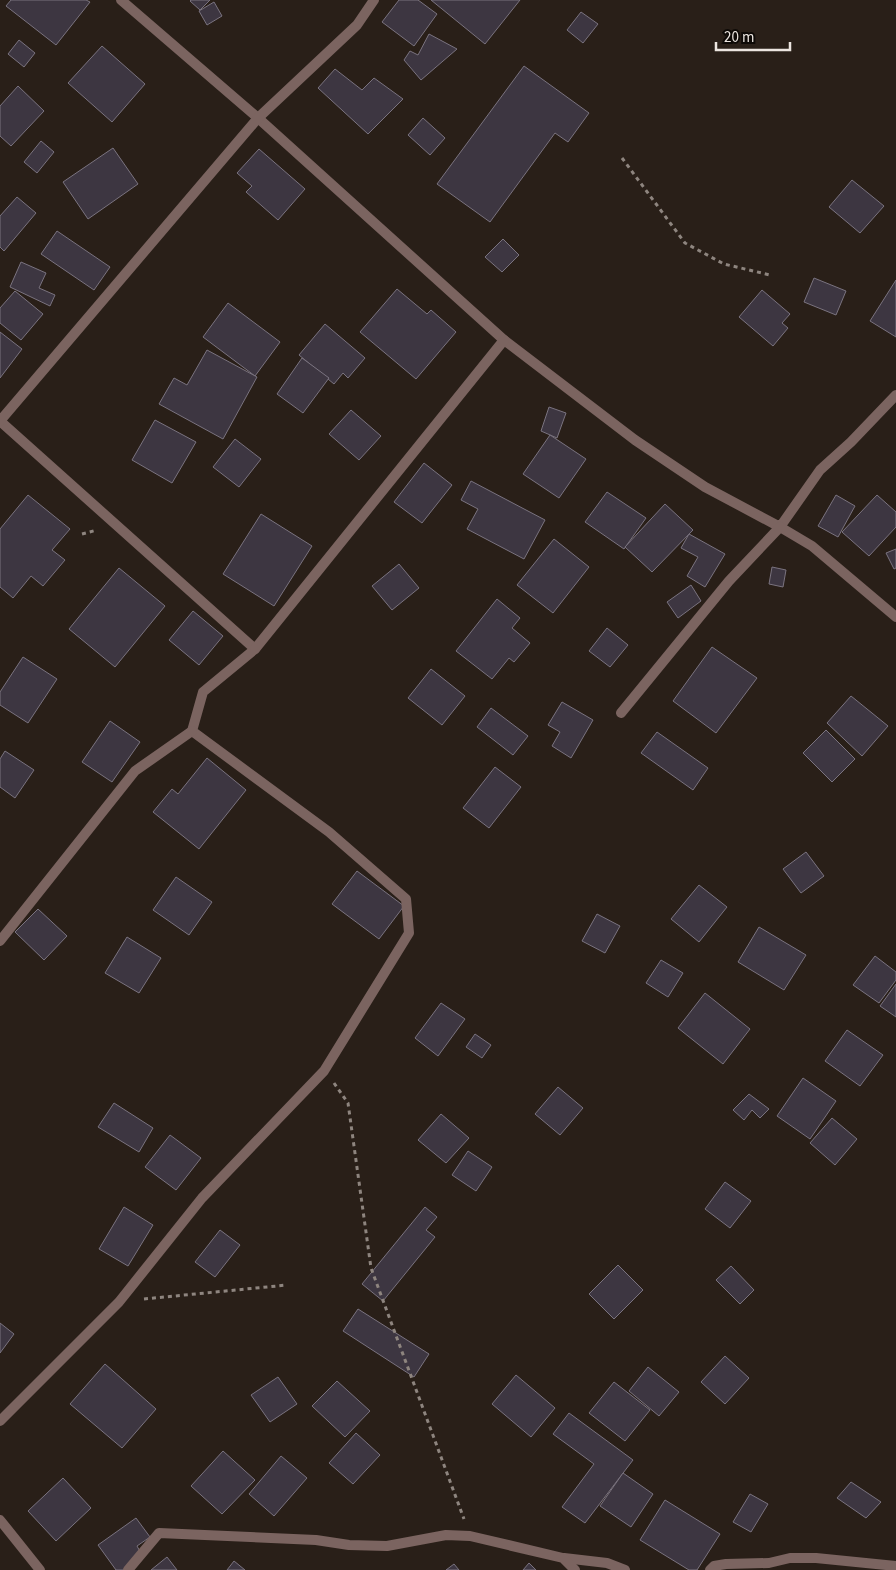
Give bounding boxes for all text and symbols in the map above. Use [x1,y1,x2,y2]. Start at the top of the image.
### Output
scale bar [716,20,790,52]
text: 20 m [724,27,754,48]

